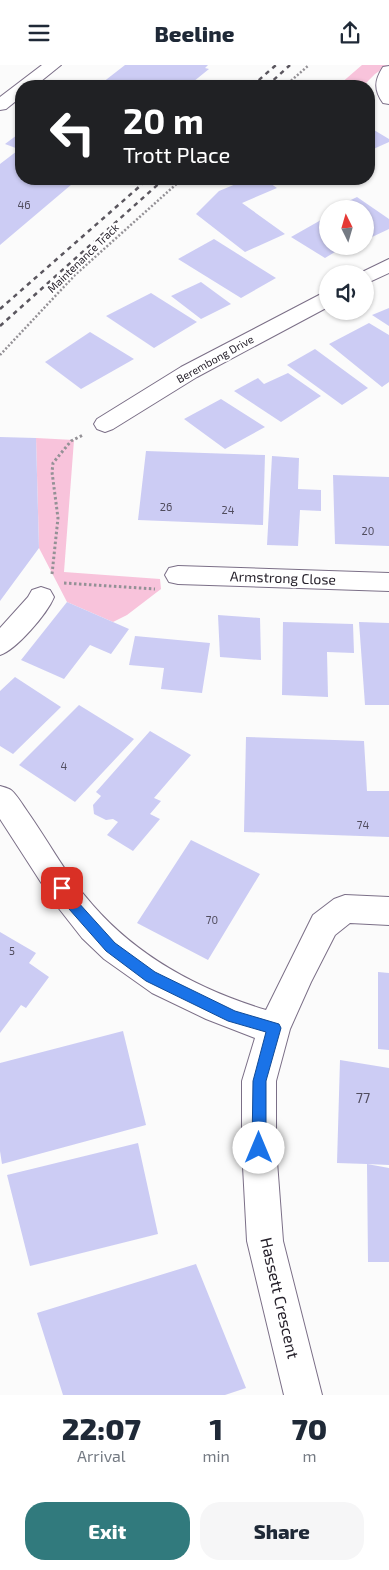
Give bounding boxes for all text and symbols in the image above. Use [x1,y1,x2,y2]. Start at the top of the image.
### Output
icon: menu [25,19,53,47]
icon: share [336,19,364,47]
text: Beeline [155,20,234,46]
text: 20 m [123,99,204,141]
icon: left [40,100,105,165]
text: Trott Place [123,141,230,167]
house number: 46 [17,198,31,211]
north arrow [319,200,374,255]
map controls [319,200,374,320]
street label: Maintenance Track [44,220,121,295]
button: sound [319,265,374,320]
street label: Berembong Drive [174,332,256,385]
house number: 26 [160,500,172,513]
house number: 24 [222,503,235,516]
house number: 20 [362,524,374,537]
street label: Armstrong Close [230,567,336,588]
house number: 4 [61,759,68,772]
house number: 74 [357,818,369,831]
pin [41,867,83,909]
icon: arrive [48,874,76,902]
house number: 70 [206,913,218,926]
house number: 5 [9,944,15,957]
house number: 77 [356,1089,370,1106]
position arrow [232,1121,284,1173]
street label: Hassett Crescent [257,1235,304,1360]
text: 22:07 [62,1410,141,1446]
text: 1 [209,1410,223,1446]
text: 70 [292,1410,327,1446]
text: Arrival [77,1446,126,1465]
text: min [203,1446,230,1465]
text: m [302,1446,316,1465]
button: Exit [25,1502,190,1560]
button: Share [200,1502,364,1560]

